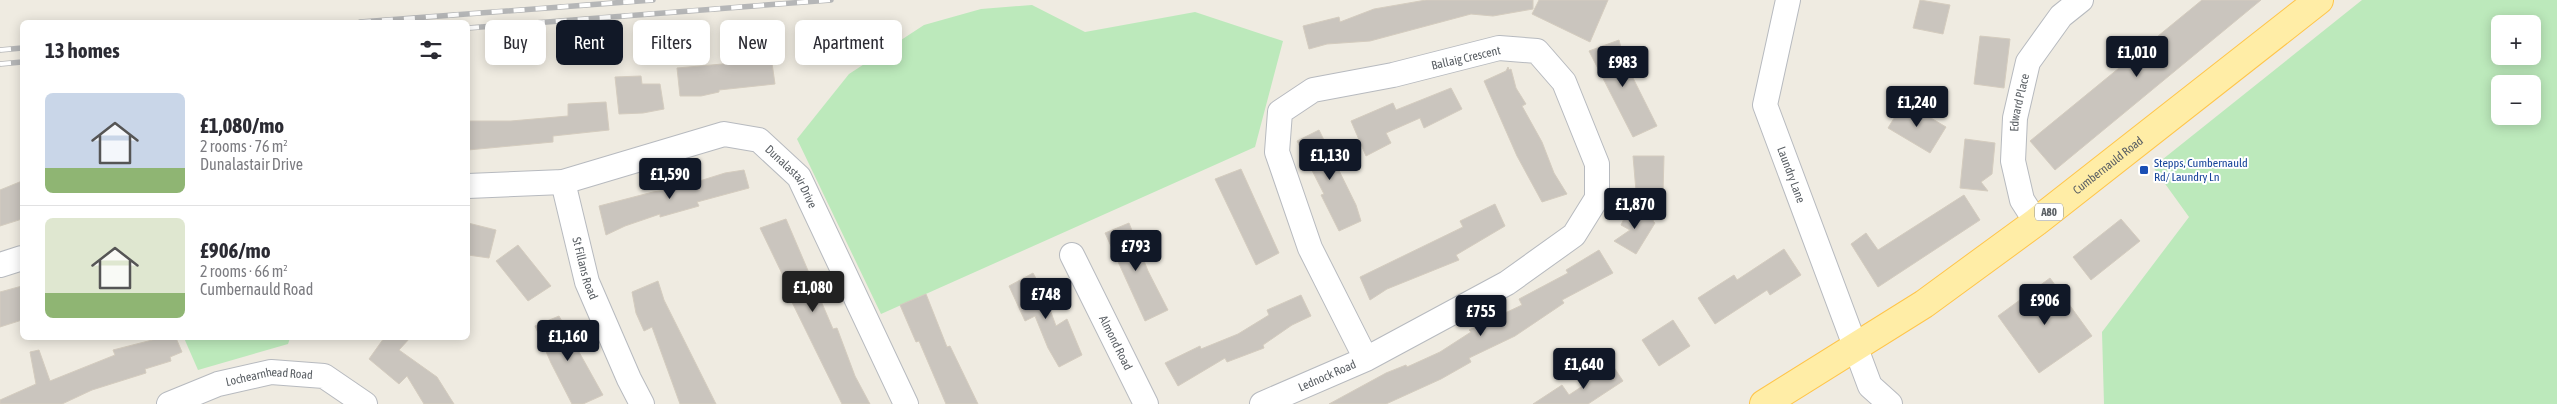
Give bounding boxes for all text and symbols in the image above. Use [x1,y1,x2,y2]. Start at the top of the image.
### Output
map controls [2491,15,2541,125]
button: + [2491,15,2541,65]
chip: Buy [485,20,546,65]
chip: Rent [556,20,623,65]
chip: Filters [633,20,710,65]
chip: New [720,20,785,65]
chip: Apartment [795,20,902,65]
icon: filters [417,36,445,64]
pin: £1,010 [2096,36,2178,78]
text: 13 homes [45,38,120,62]
street label: Ballaig Crescent [1430,43,1502,73]
text: £1,010 [2117,43,2157,61]
pin: £983 [1593,46,1653,88]
text: £983 [1608,53,1638,71]
street label: Edward Place [2007,72,2032,132]
button: − [2491,75,2541,125]
pin: £1,240 [1876,86,1958,128]
text: £1,240 [1897,93,1937,111]
icon: home [85,113,145,173]
text: £1,080/mo [200,113,284,137]
street label: Cumbernauld Road [2070,134,2146,197]
text: 2 rooms · 76 m² [200,137,288,155]
pin: £1,130 [1289,138,1371,181]
street label: Dunalastair Drive [762,142,820,210]
street label: Laundry Lane [1774,145,1808,205]
text: £1,130 [1310,146,1350,164]
text: Dunalastair Drive [200,155,303,173]
place label: Stepps, Cumbernauld Rd/ Laundry Ln [2154,156,2248,184]
pin: £1,590 [629,158,711,200]
marker: Stepps, Cumbernauld Rd/ Laundry Ln [2138,164,2150,176]
text: £1,590 [650,165,690,183]
pin: £1,870 [1594,188,1676,230]
text: £1,870 [1615,195,1655,213]
road number: A80 [2035,203,2063,220]
pin: £793 [1106,230,1166,272]
street label: St Fillans Road [569,236,601,302]
text: £793 [1121,237,1151,255]
icon: home [85,238,145,298]
text: £906/mo [200,238,271,262]
text: 2 rooms · 66 m² [200,262,288,280]
pin: £1,080 [772,270,854,313]
text: £1,080 [793,278,833,296]
pin: £748 [1016,278,1076,320]
text: Cumbernauld Road [200,280,313,298]
pin: £906 [2015,284,2075,326]
text: £748 [1031,285,1061,303]
text: £906 [2030,291,2060,309]
pin: £755 [1451,294,1511,337]
text: £755 [1466,302,1496,320]
street label: Almond Road [1096,313,1135,373]
pin: £1,160 [527,320,609,362]
text: £1,160 [548,327,588,345]
pin: £1,640 [1543,348,1625,390]
text: £1,640 [1564,355,1604,373]
street label: Lednock Road [1296,357,1358,394]
street label: Lochearnhead Road [224,365,313,389]

